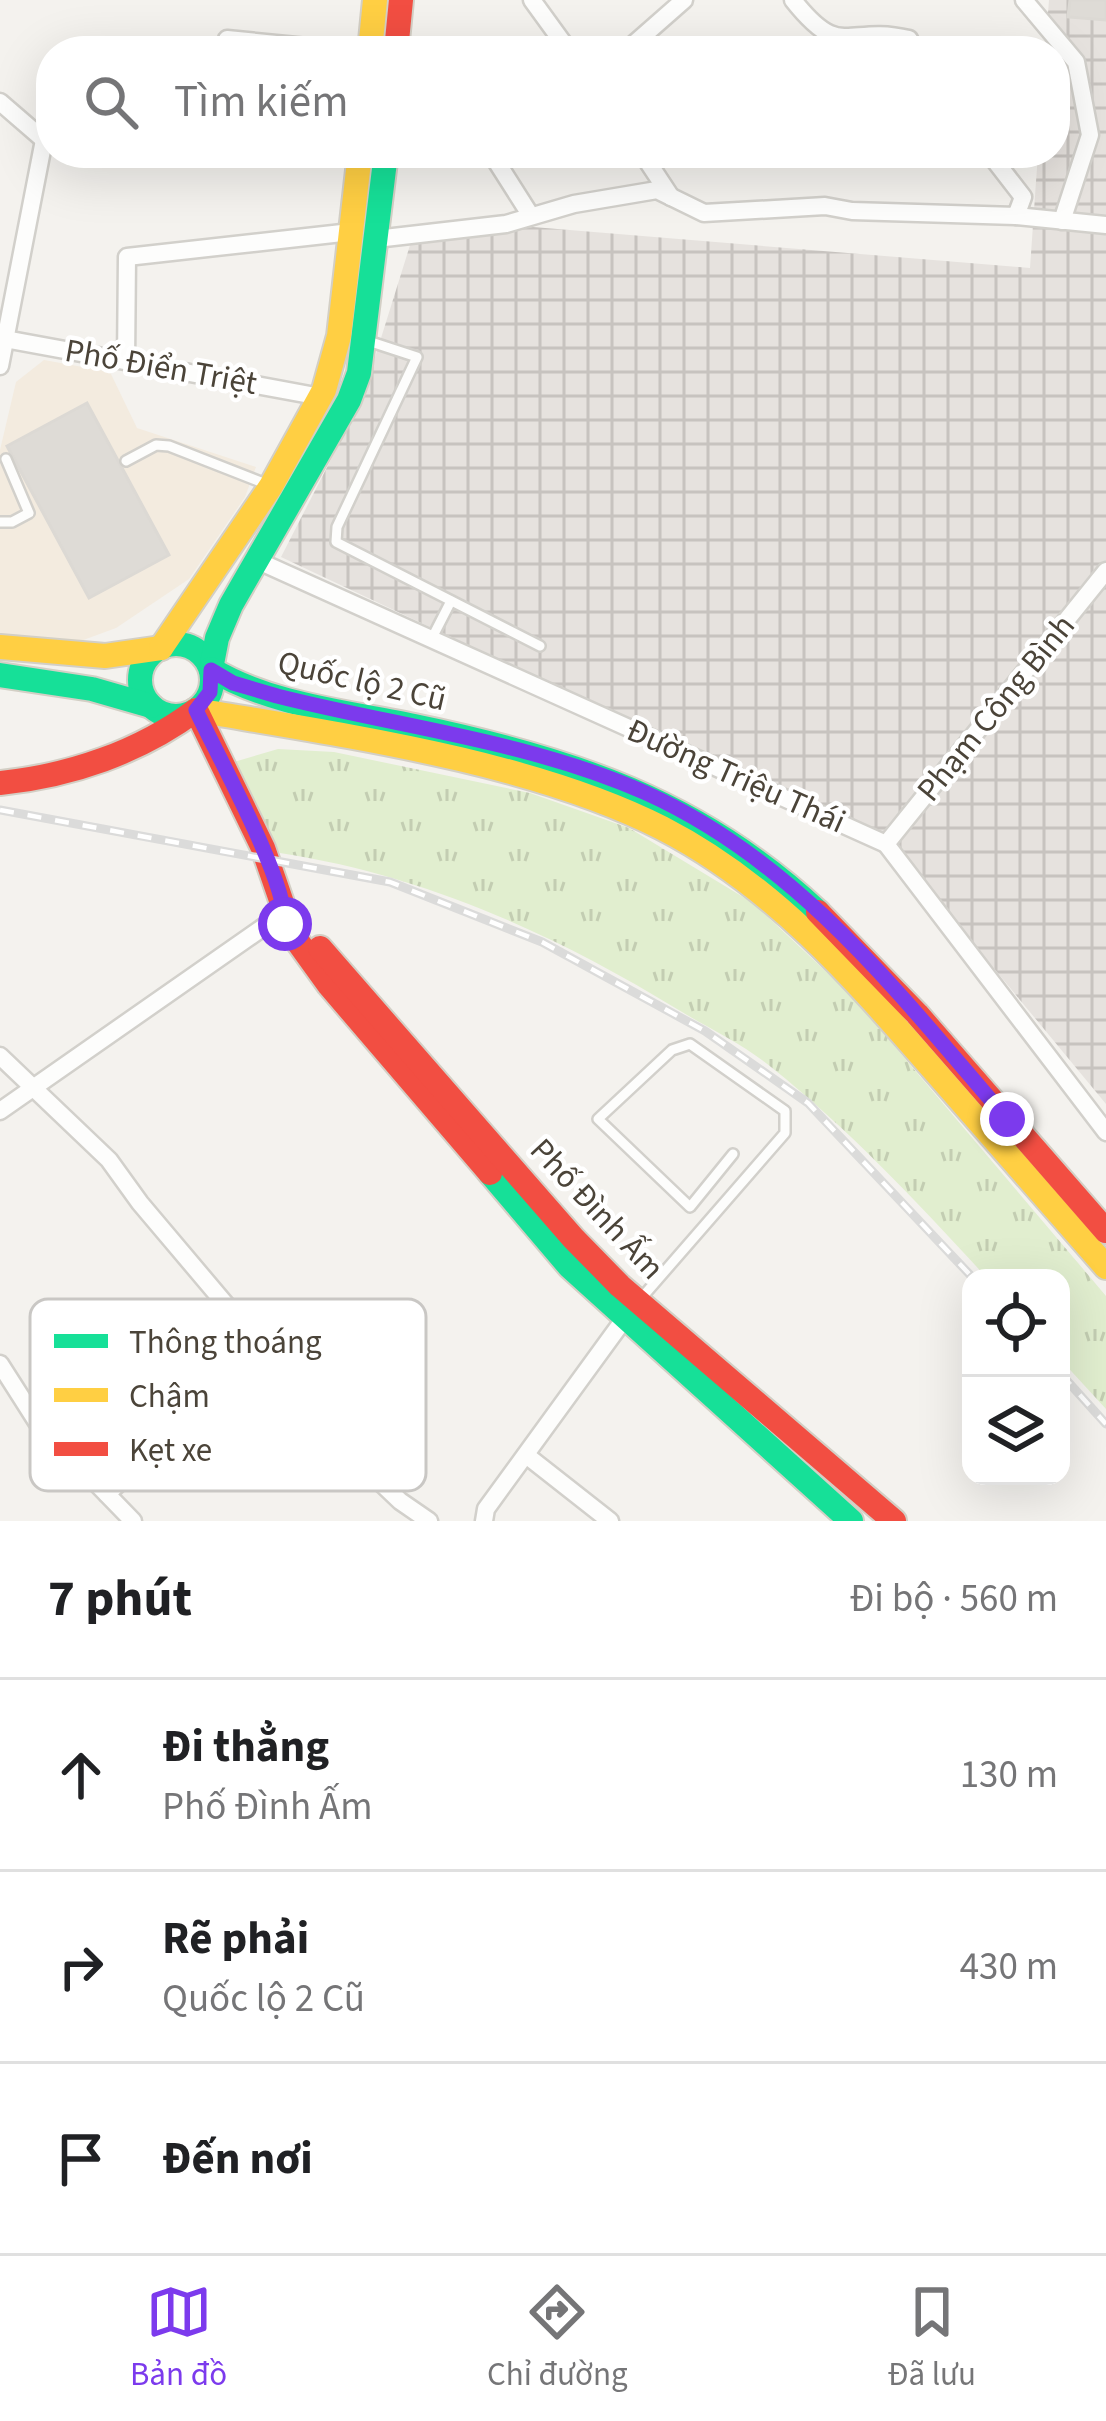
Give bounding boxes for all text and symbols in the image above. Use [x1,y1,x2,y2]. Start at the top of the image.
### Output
search box [36,36,1070,168]
icon: search [78,69,144,135]
text: Tìm kiếm [174,70,348,134]
street label: Phố Điển Triệt [61,327,261,407]
street label: Phạm Công Bình [906,604,1086,812]
street label: Quốc lộ 2 Cũ [273,639,451,723]
street label: Đường Triệu Thái [619,707,853,845]
route start [258,897,312,951]
route end [980,1092,1034,1146]
street label: Phố Đình Ấm [519,1128,675,1290]
map controls [962,1269,1070,1485]
button: locate [962,1269,1070,1377]
legend [30,1299,426,1491]
text: Thông thoáng [129,1319,322,1366]
text: Chậm [129,1373,210,1420]
button: layers [962,1377,1070,1485]
text: Kẹt xe [129,1427,212,1474]
text: 7 phút [48,1563,192,1635]
text: Đi bộ · 560 m [850,1571,1058,1627]
text: Đi thẳng [162,1715,329,1779]
icon: ahead [48,1742,114,1808]
text: 130 m [960,1747,1058,1803]
text: Phố Đình Ấm [162,1779,372,1835]
text: Rẽ phải [162,1907,309,1971]
icon: right [48,1934,114,2000]
text: 430 m [960,1939,1058,1995]
text: Quốc lộ 2 Cũ [162,1971,365,2027]
icon: arrive [48,2126,114,2192]
text: Đến nơi [162,2127,313,2191]
tab: Bản đồ [130,2279,227,2398]
tab: Chỉ đường [487,2279,628,2398]
tab: Đã lưu [888,2279,976,2398]

